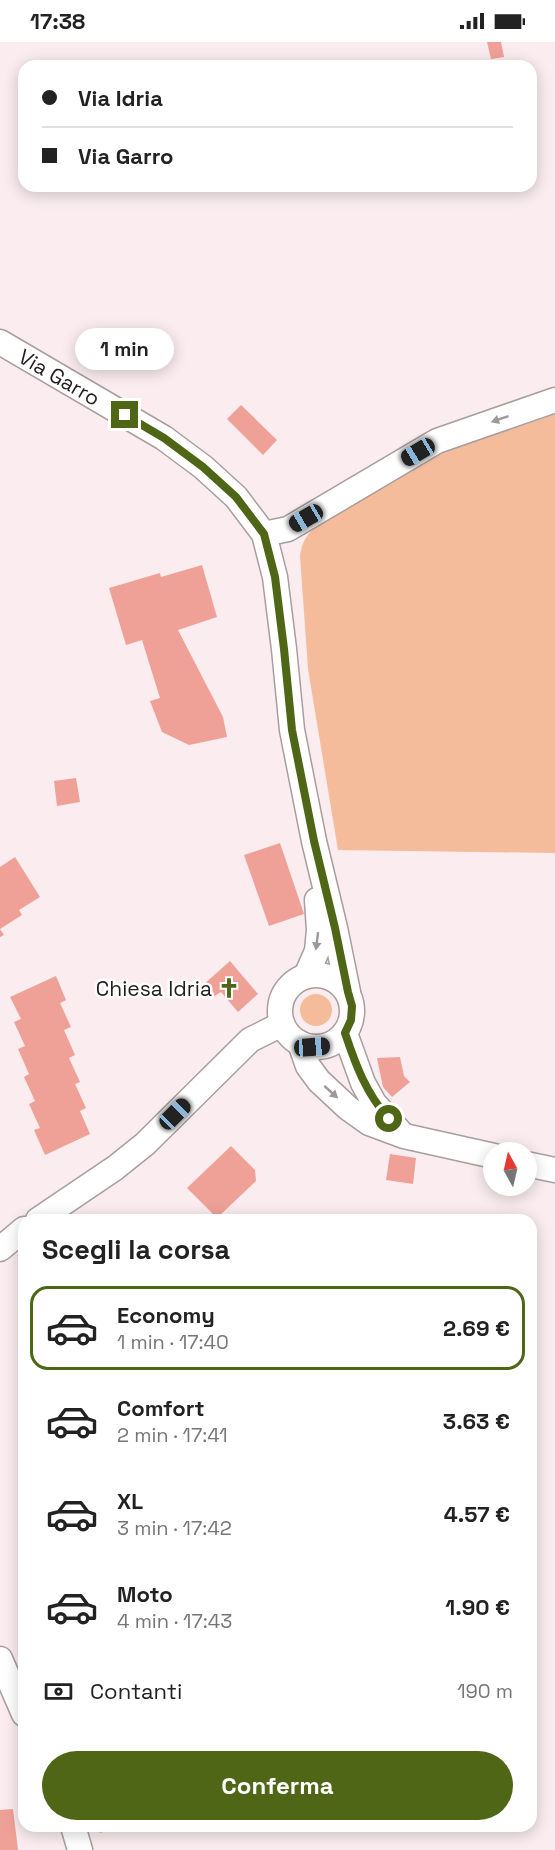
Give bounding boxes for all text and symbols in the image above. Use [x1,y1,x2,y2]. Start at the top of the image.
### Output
text: 17:38 [30,7,85,35]
text: Via Idria [78,84,163,112]
text: Via Garro [78,142,174,170]
callout: 1 min [76,328,174,370]
text: 1 min [100,336,149,362]
street label: Via Garro [14,342,105,411]
route end [111,401,138,428]
one-way arrow [491,415,509,425]
car [398,435,438,469]
car [286,501,326,535]
one-way arrow [313,932,322,951]
place label: Chiesa Idria [96,975,212,1002]
church icon: Chiesa Idria [217,976,241,1000]
car [293,1037,331,1057]
one-way arrow [323,1085,338,1098]
car [156,1095,194,1133]
route start [375,1105,402,1132]
north arrow [483,1142,537,1196]
map controls [483,1142,537,1196]
text: Scegli la corsa [42,1232,230,1267]
icon: car [45,1301,99,1355]
text: Economy [117,1301,215,1329]
text: 2.69 € [443,1314,510,1342]
text: 1 min · 17:40 [117,1329,229,1355]
icon: car [45,1394,99,1448]
text: Comfort [117,1394,205,1422]
text: 3.63 € [443,1407,510,1435]
text: 2 min · 17:41 [117,1422,228,1448]
icon: car [45,1487,99,1541]
text: XL [117,1487,143,1515]
text: 4.57 € [444,1500,510,1528]
text: 3 min · 17:42 [117,1515,232,1541]
icon: car [45,1580,99,1634]
text: Moto [117,1580,173,1608]
text: 1.90 € [445,1593,510,1621]
text: 4 min · 17:43 [117,1608,232,1634]
icon: cash [42,1675,75,1708]
text: Contanti [90,1677,182,1705]
text: 190 m [457,1678,513,1704]
button: Conferma [42,1751,513,1820]

